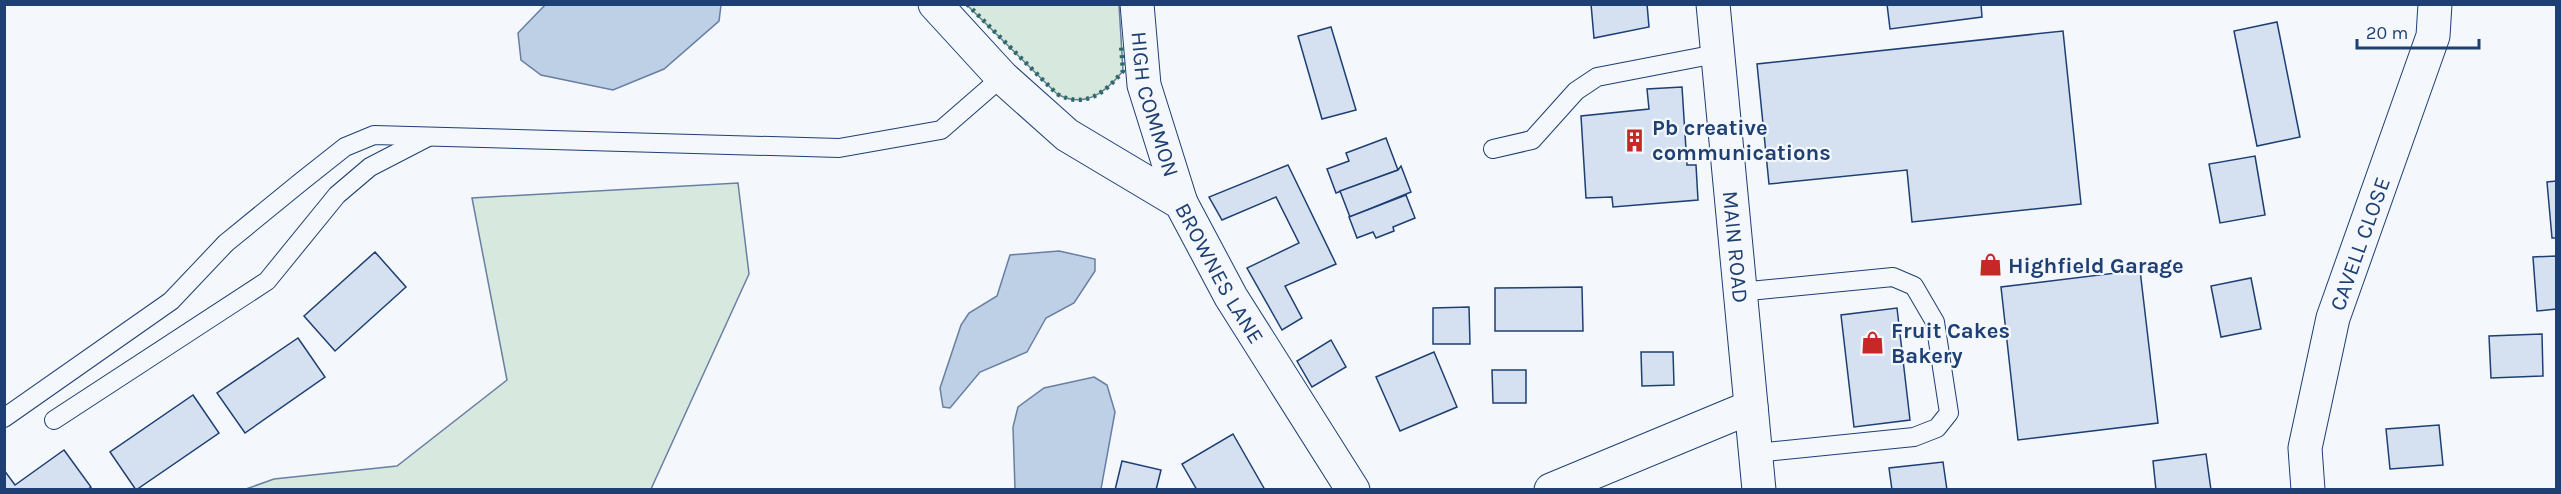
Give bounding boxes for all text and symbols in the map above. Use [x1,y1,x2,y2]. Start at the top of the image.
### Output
scale bar [2357,12,2478,50]
text: 20 m [2366,22,2408,44]
street label: HIGH COMMON [1125,30,1184,180]
place label: Pb creative communications [1652,115,1831,166]
building icon: Pb creative communications [1621,127,1647,153]
street label: CAVELL CLOSE [2325,174,2396,314]
street label: MAIN ROAD [1717,190,1753,304]
street label: BROWNES LANE [1169,199,1269,349]
shop icon: Highfield Garage [1977,252,2003,278]
place label: Highfield Garage [2008,253,2184,279]
place label: Fruit Cakes Bakery [1891,318,2010,369]
shop icon: Fruit Cakes Bakery [1860,330,1886,356]

